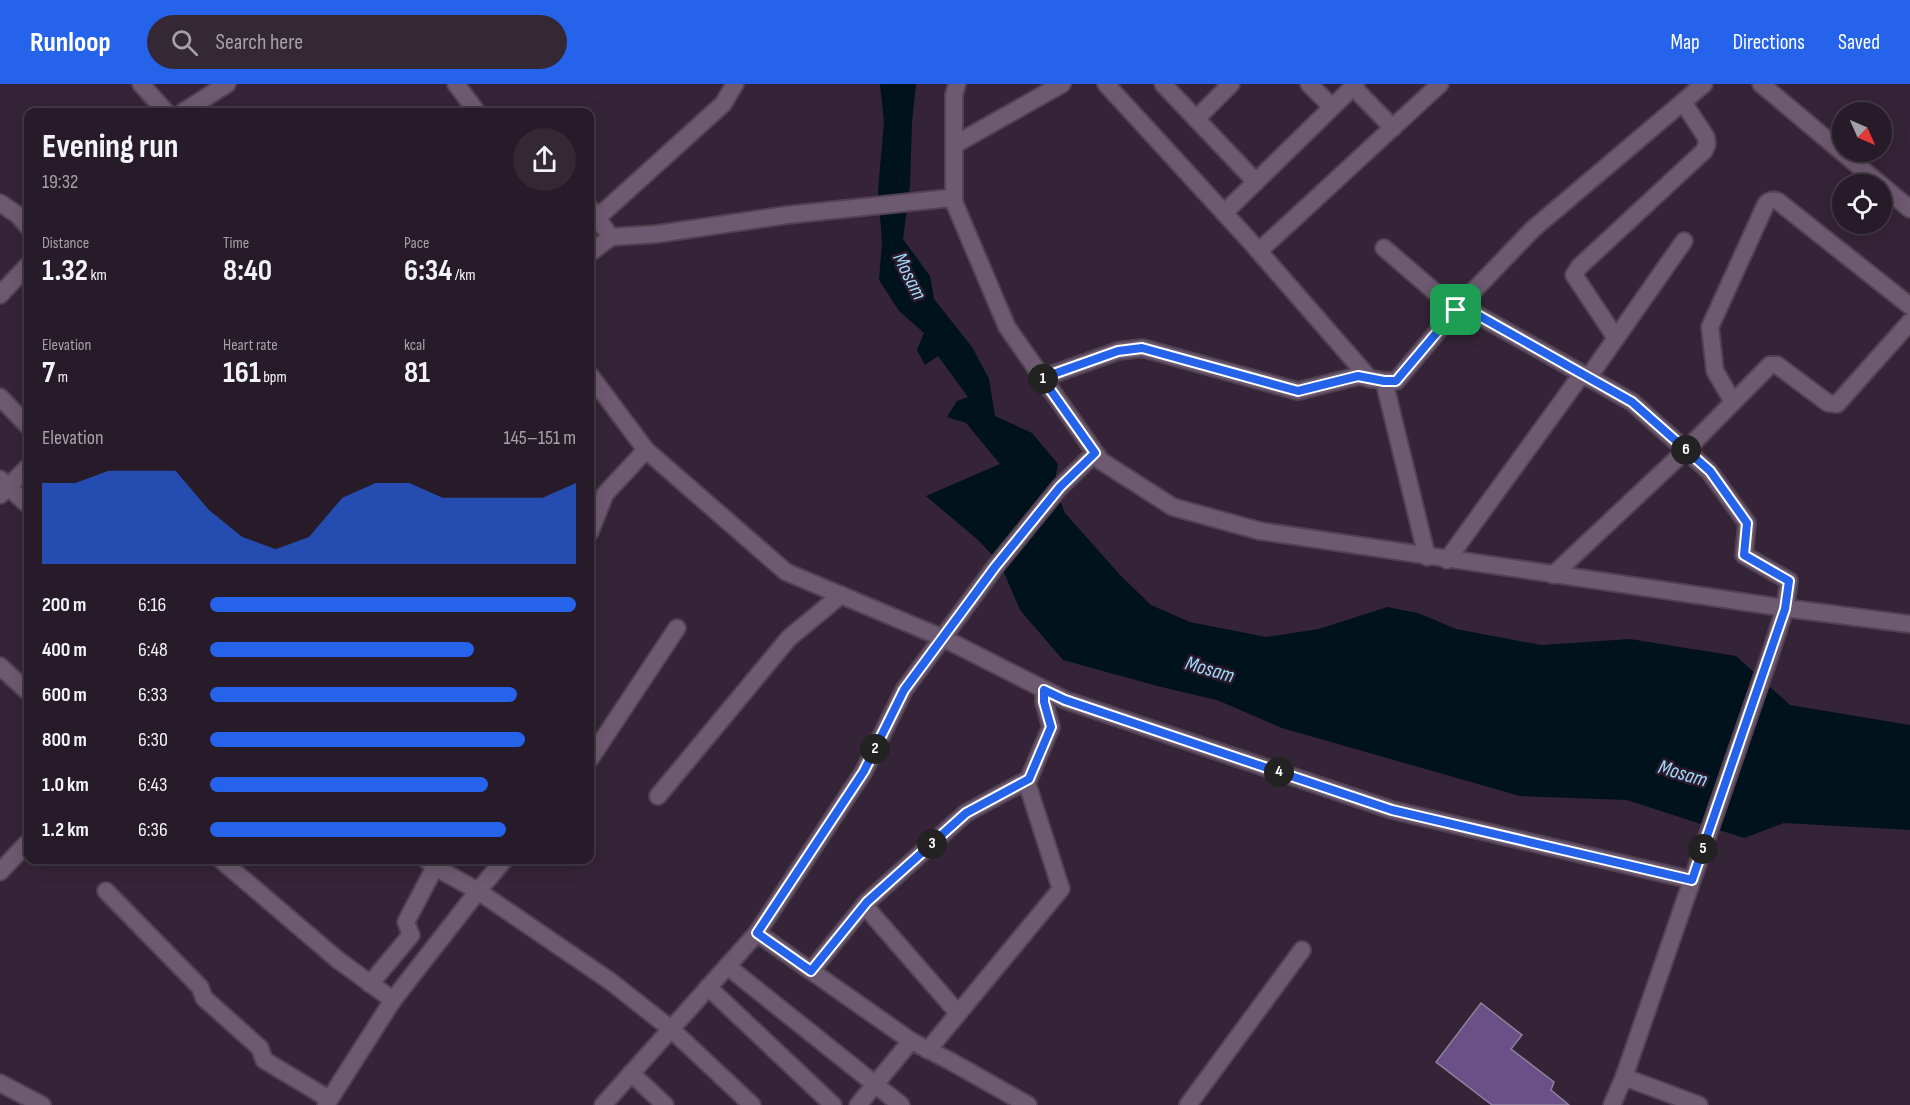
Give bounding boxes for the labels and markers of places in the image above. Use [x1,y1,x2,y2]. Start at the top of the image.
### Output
pin [1430,284,1481,335]
pin: 1 [1028,364,1058,394]
pin: 6 [1671,435,1701,465]
pin: 2 [860,734,890,764]
pin: 4 [1264,757,1294,787]
pin: 3 [917,829,947,859]
pin: 5 [1688,834,1718,864]

